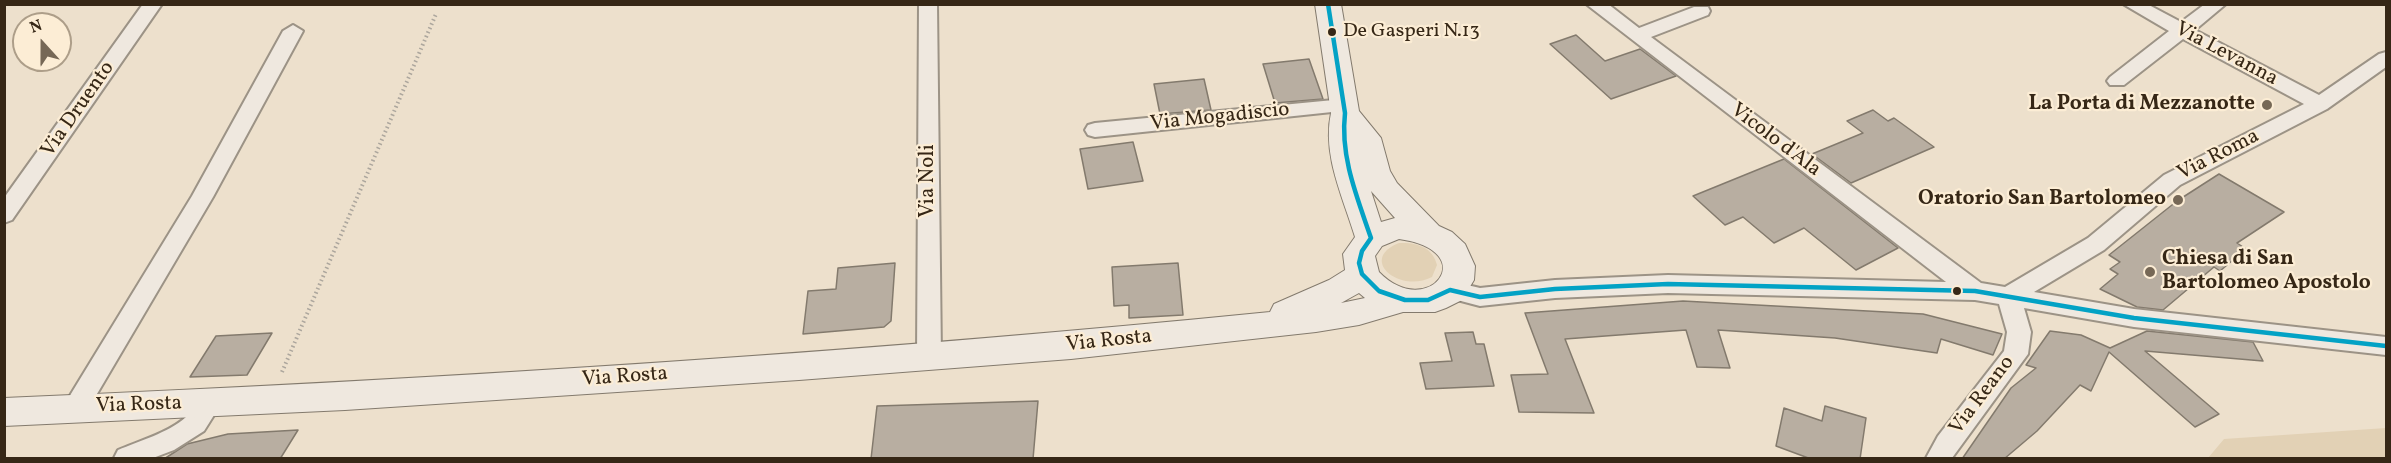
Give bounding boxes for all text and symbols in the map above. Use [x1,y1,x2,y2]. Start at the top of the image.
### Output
north arrow [12,12,72,72]
text: N [27,15,46,39]
street label: Via Levanna [2170,17,2282,93]
place label: De Gasperi N.13 [1343,20,1480,44]
marker: De Gasperi N.13 [1326,26,1338,38]
street label: Via Druento [37,57,121,163]
place label: La Porta di Mezzanotte [2028,92,2255,118]
street label: Via Mogadiscio [1149,98,1291,138]
marker: La Porta di Mezzanotte [2260,98,2274,112]
street label: Vicolo d'Ala [1725,99,1825,183]
street label: Via Roma [2174,125,2264,187]
street label: Via Noli [916,144,942,218]
place label: Oratorio San Bartolomeo [1918,187,2166,213]
marker: Oratorio San Bartolomeo [2171,193,2185,207]
place label: Chiesa di San Bartolomeo Apostolo [2162,247,2371,297]
marker: Chiesa di San Bartolomeo Apostolo [2143,265,2157,279]
unlabelled marker [1951,285,1963,297]
street label: Via Rosta [1065,325,1153,359]
street label: Via Reano [1945,352,2021,440]
street label: Via Rosta [581,362,669,394]
street label: Via Rosta [95,392,183,420]

